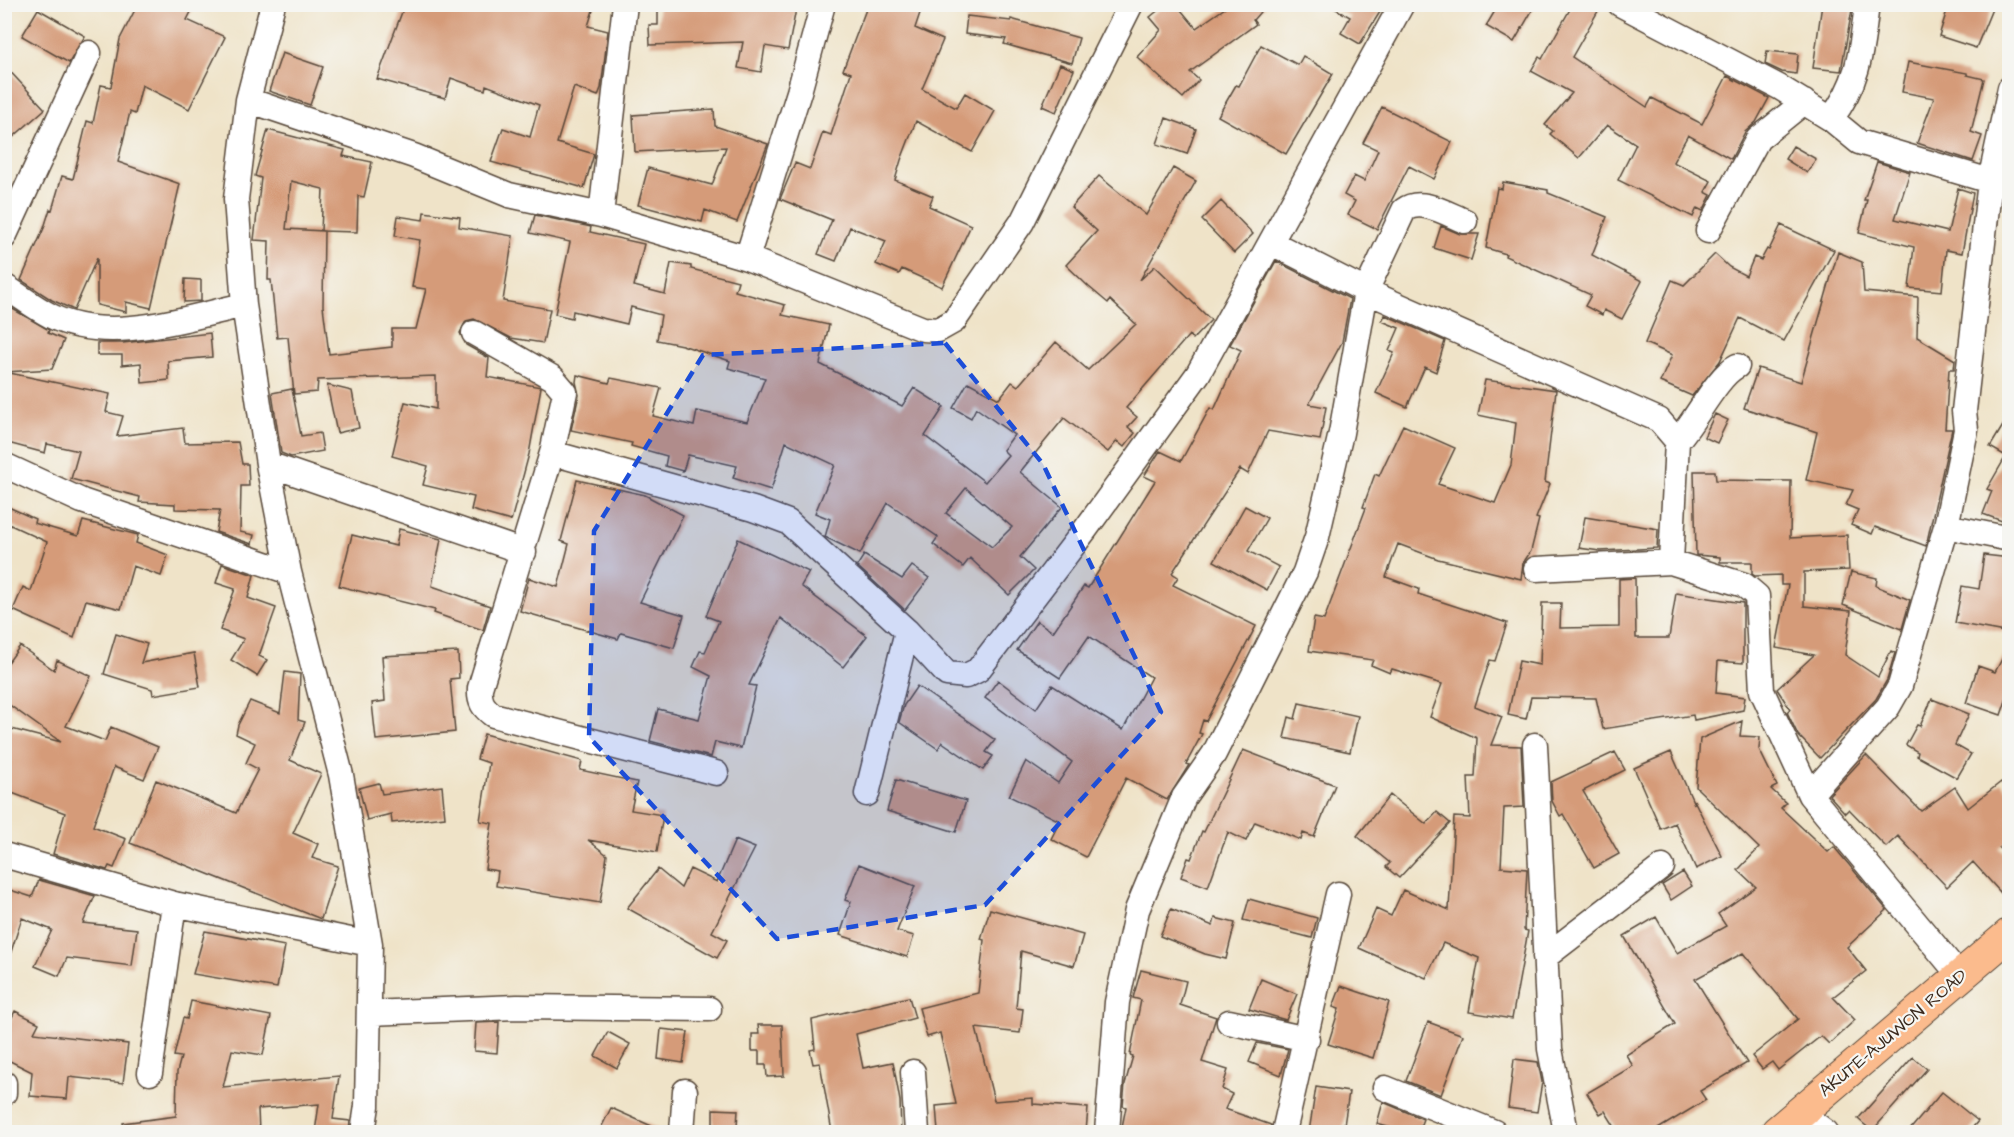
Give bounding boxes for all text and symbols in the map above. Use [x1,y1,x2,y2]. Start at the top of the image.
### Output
street label: AKUTE-AJUWON ROAD [1813,963,1973,1103]

